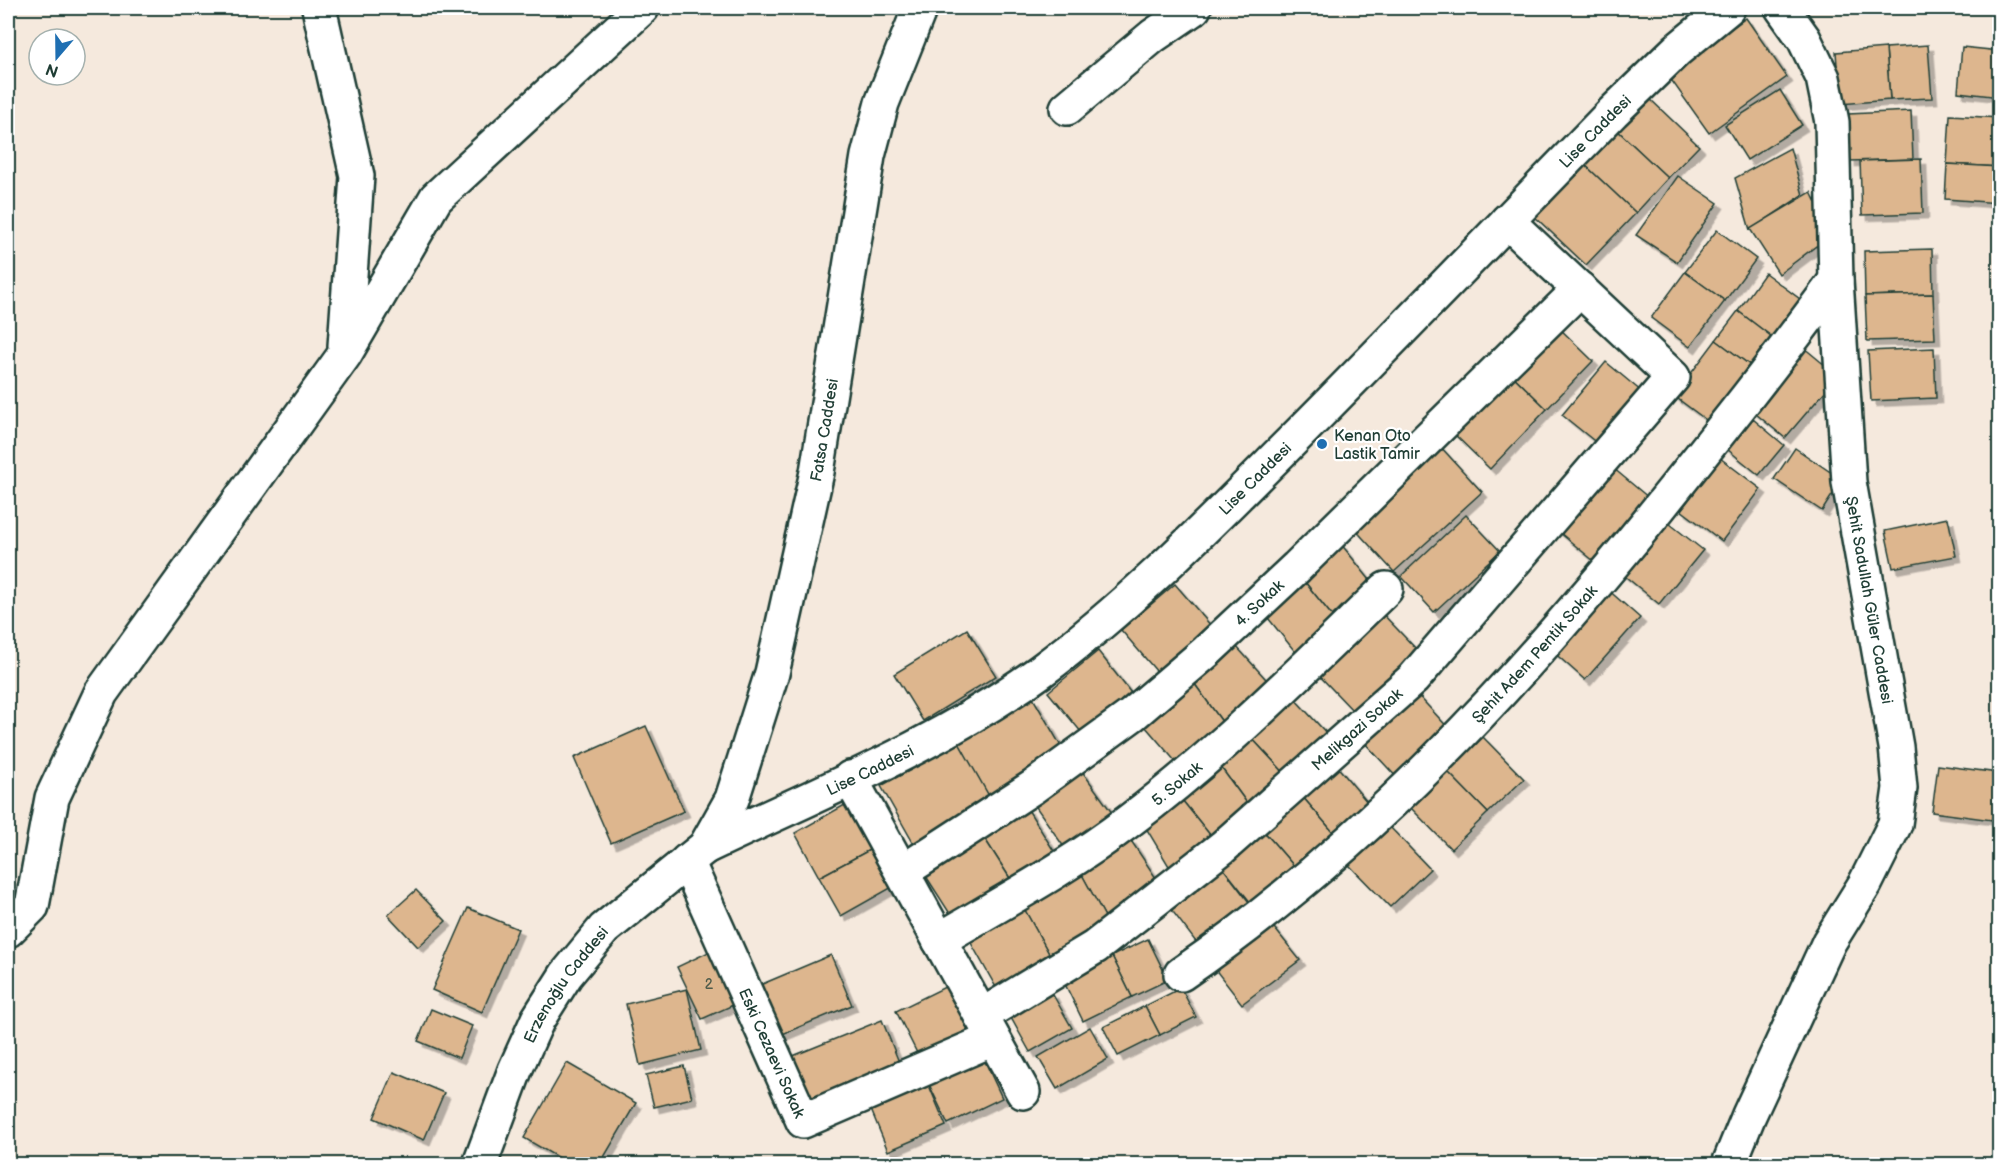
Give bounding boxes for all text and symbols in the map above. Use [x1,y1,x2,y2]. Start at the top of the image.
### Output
north arrow [27,27,87,87]
text: N [43,59,61,81]
street label: Lise Caddesi [1556,92,1636,173]
street label: Fatsa Caddesi [807,377,843,484]
place label: Kenan Oto Lastik Tamir [1334,427,1420,464]
marker: Kenan Oto Lastik Tamir [1315,437,1329,451]
street label: Lise Caddesi [1216,439,1296,519]
street label: Şehit Sadullah Güler Caddesi [1841,495,1896,706]
street label: 4. Sokak [1231,576,1288,631]
street label: Şehit Adem Pentik Sokak [1469,582,1602,727]
street label: Melikgazi Sokak [1308,685,1407,775]
street label: Lise Caddesi [824,742,917,800]
street label: 5. Sokak [1148,758,1207,811]
street label: Erzenoğlu Caddesi [520,923,613,1046]
house number: 2 [705,976,714,993]
street label: Eski Cezaevi Sokak [734,986,808,1121]

